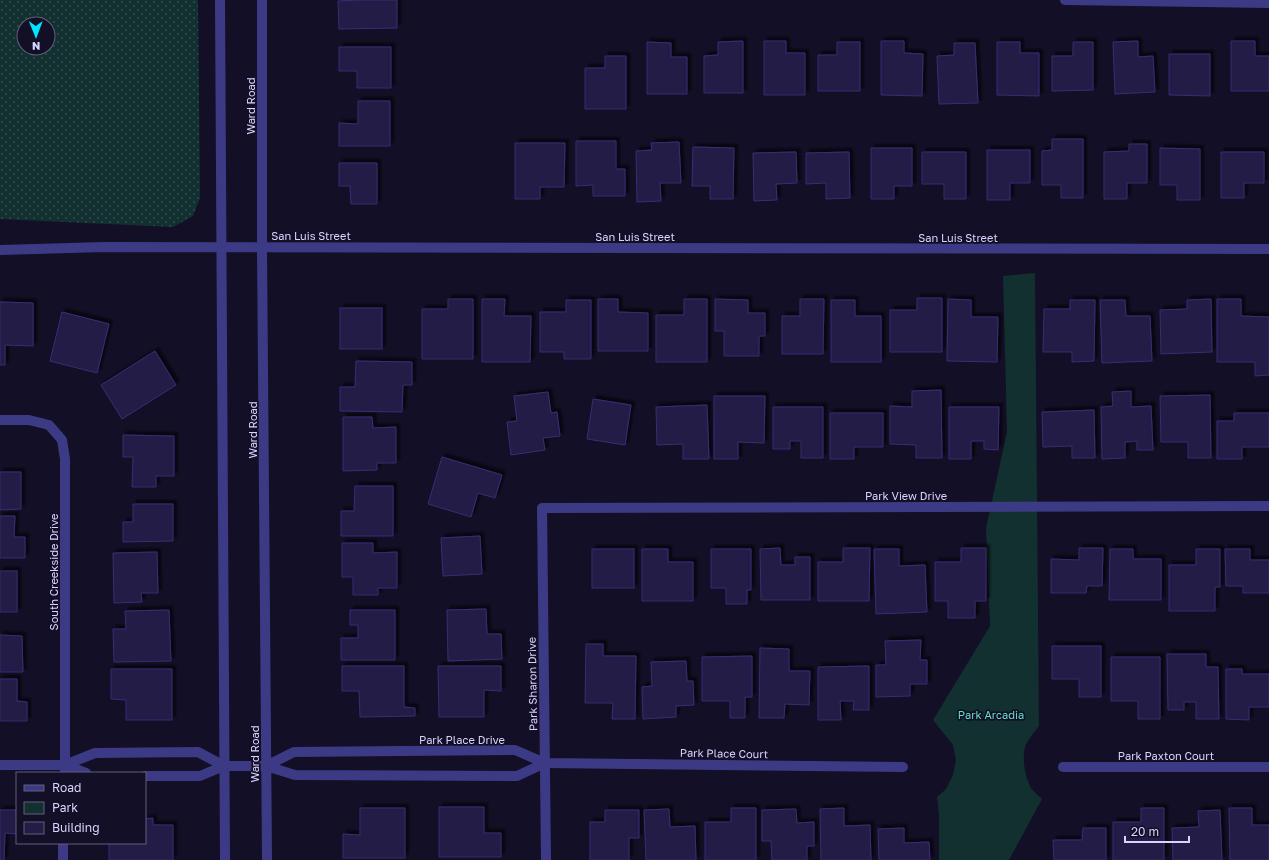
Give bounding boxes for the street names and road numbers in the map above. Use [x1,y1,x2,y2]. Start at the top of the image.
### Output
street label: Ward Road [244,78,257,134]
street label: San Luis Street [271,229,351,242]
street label: San Luis Street [595,230,675,243]
street label: San Luis Street [918,231,998,244]
street label: Ward Road [246,402,259,458]
street label: Park View Drive [865,489,947,502]
street label: South Creekside Drive [47,514,60,630]
street label: Park Sharon Drive [525,637,539,731]
street label: Ward Road [248,726,261,782]
street label: Park Place Drive [419,733,505,746]
street label: Park Place Court [680,746,768,760]
street label: Park Paxton Court [1118,749,1214,762]

